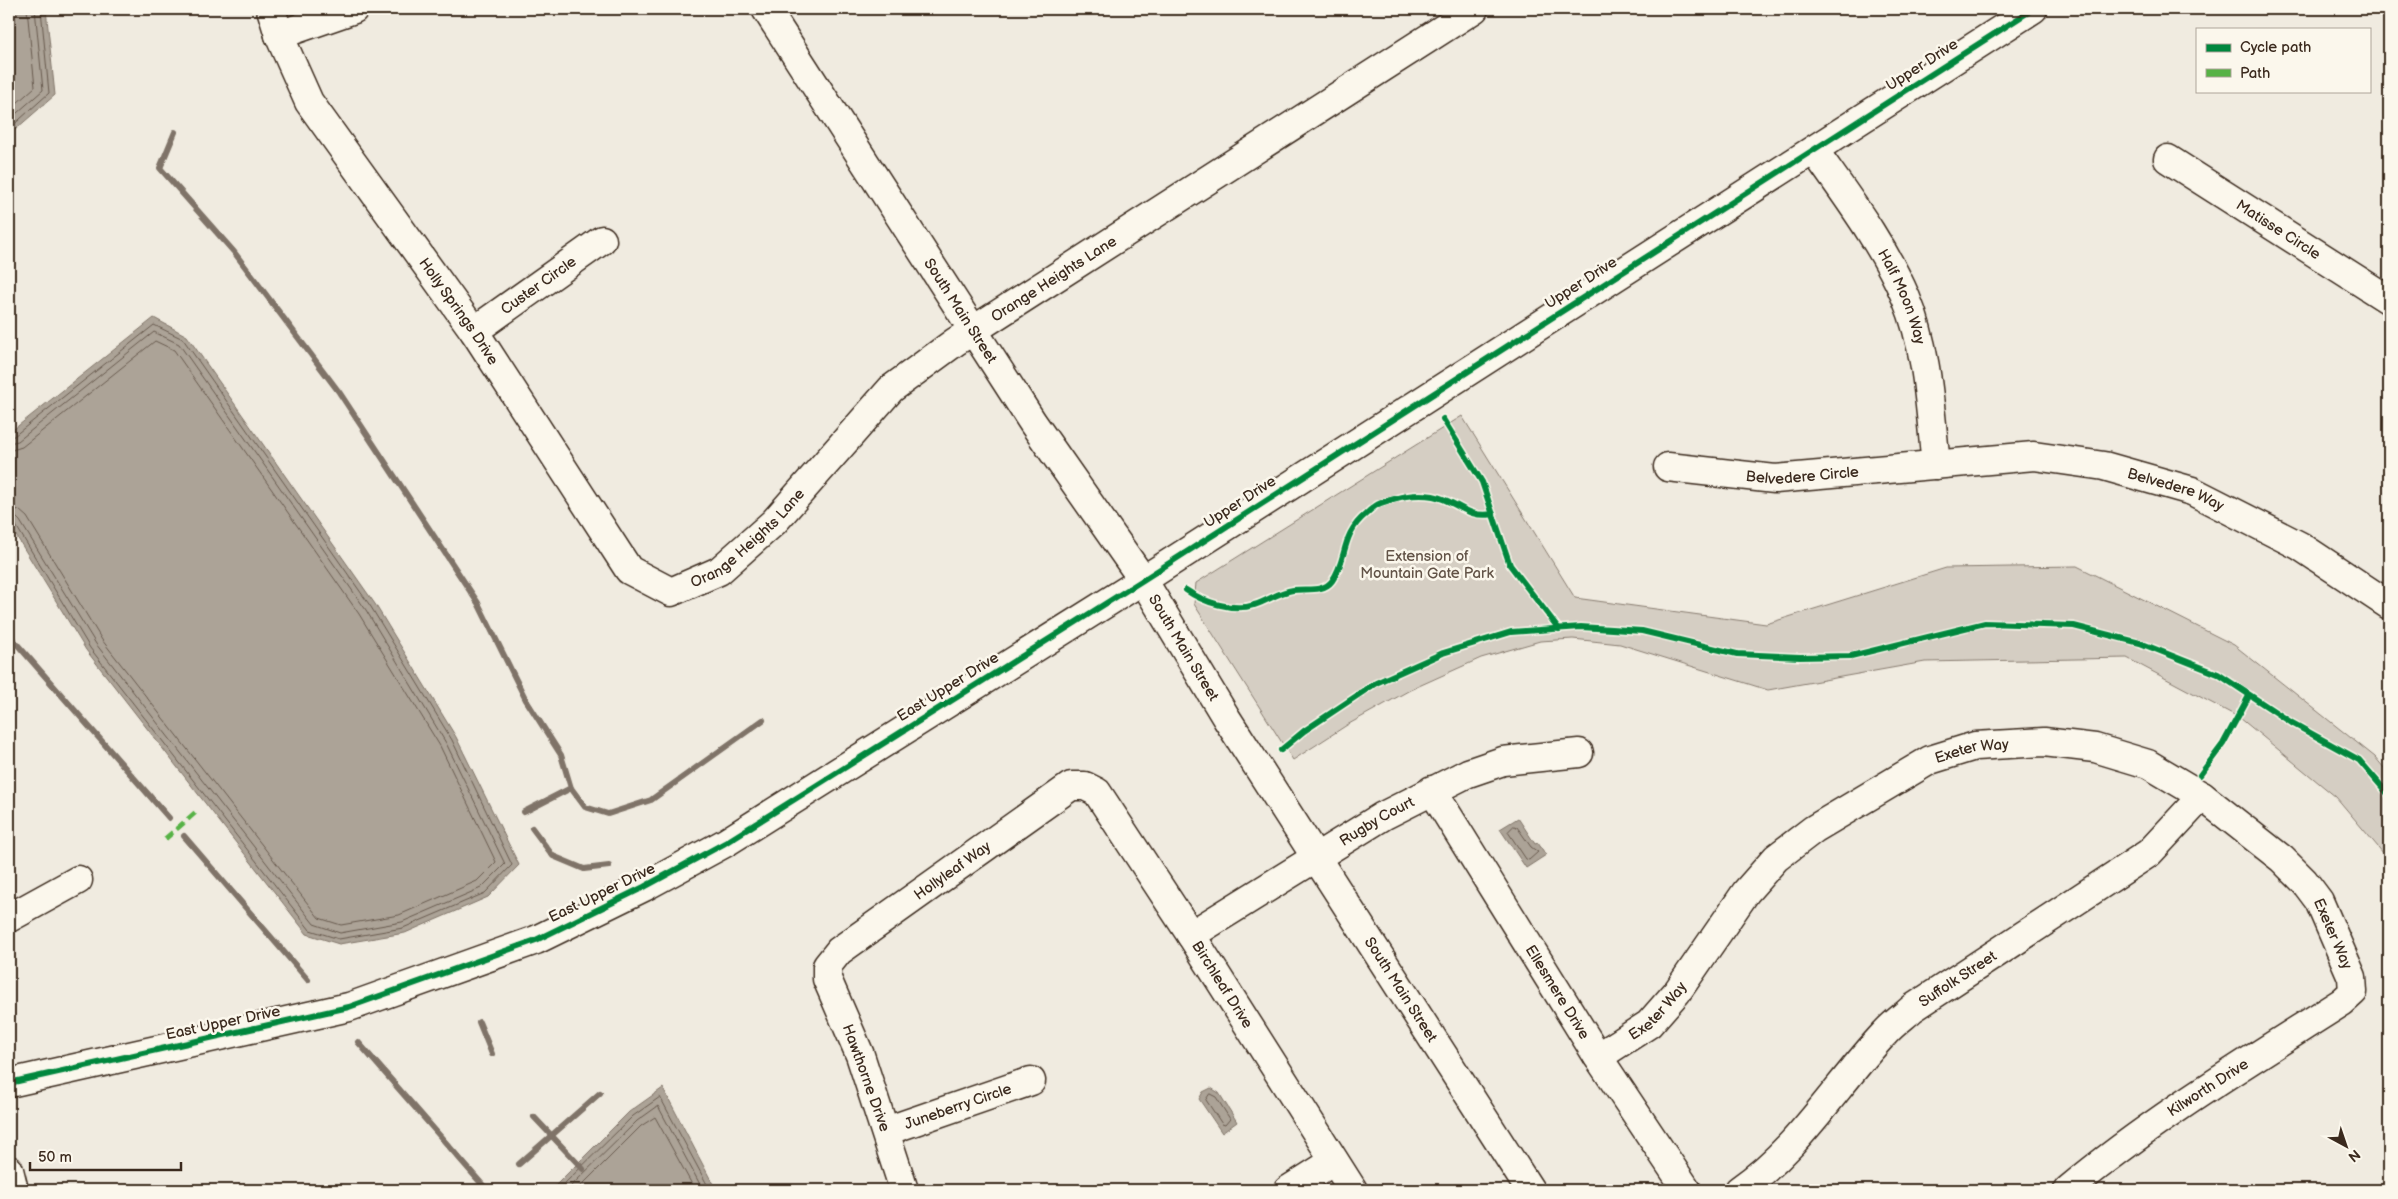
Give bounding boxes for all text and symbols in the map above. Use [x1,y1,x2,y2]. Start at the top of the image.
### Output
legend [2196,28,2370,92]
street label: Upper Drive [1882,35,1962,95]
text: Cycle path [2240,38,2311,57]
text: Path [2240,64,2270,83]
street label: Matisse Circle [2232,195,2324,264]
street label: Orange Heights Lane [987,231,1120,326]
street label: Half Moon Way [1874,246,1930,346]
street label: Custer Circle [497,252,580,319]
street label: Upper Drive [1541,253,1621,313]
street label: Holly Springs Drive [415,254,503,368]
street label: South Main Street [920,255,1002,367]
street label: Belvedere Circle [1745,462,1860,489]
street label: Belvedere Way [2125,464,2228,515]
street label: Upper Drive [1200,472,1280,532]
street label: Orange Heights Lane [687,484,809,592]
park label: Extension of Mountain Gate Park [1360,547,1495,583]
street label: South Main Street [1144,591,1224,705]
street label: East Upper Drive [894,648,1003,726]
street label: Exeter Way [1932,735,2009,767]
street label: Rugby Court [1336,792,1418,850]
street label: Hollyleaf Way [910,837,995,904]
street label: East Upper Drive [545,859,659,927]
street label: Exeter Way [2309,895,2357,972]
street label: South Main Street [1360,933,1442,1046]
street label: Birchleaf Drive [1188,937,1257,1032]
street label: Ellesmere Drive [1521,941,1594,1043]
street label: Suffolk Street [1915,946,2000,1011]
street label: Exeter Way [1625,978,1691,1044]
street label: East Upper Drive [164,1002,282,1044]
street label: Hawthorne Drive [838,1022,894,1134]
street label: Kilworth Drive [2164,1055,2252,1121]
street label: Juneberry Circle [902,1079,1014,1133]
north arrow [2320,1122,2370,1172]
scale bar [30,1139,181,1171]
text: N [2345,1146,2364,1165]
text: 50 m [38,1148,72,1167]

